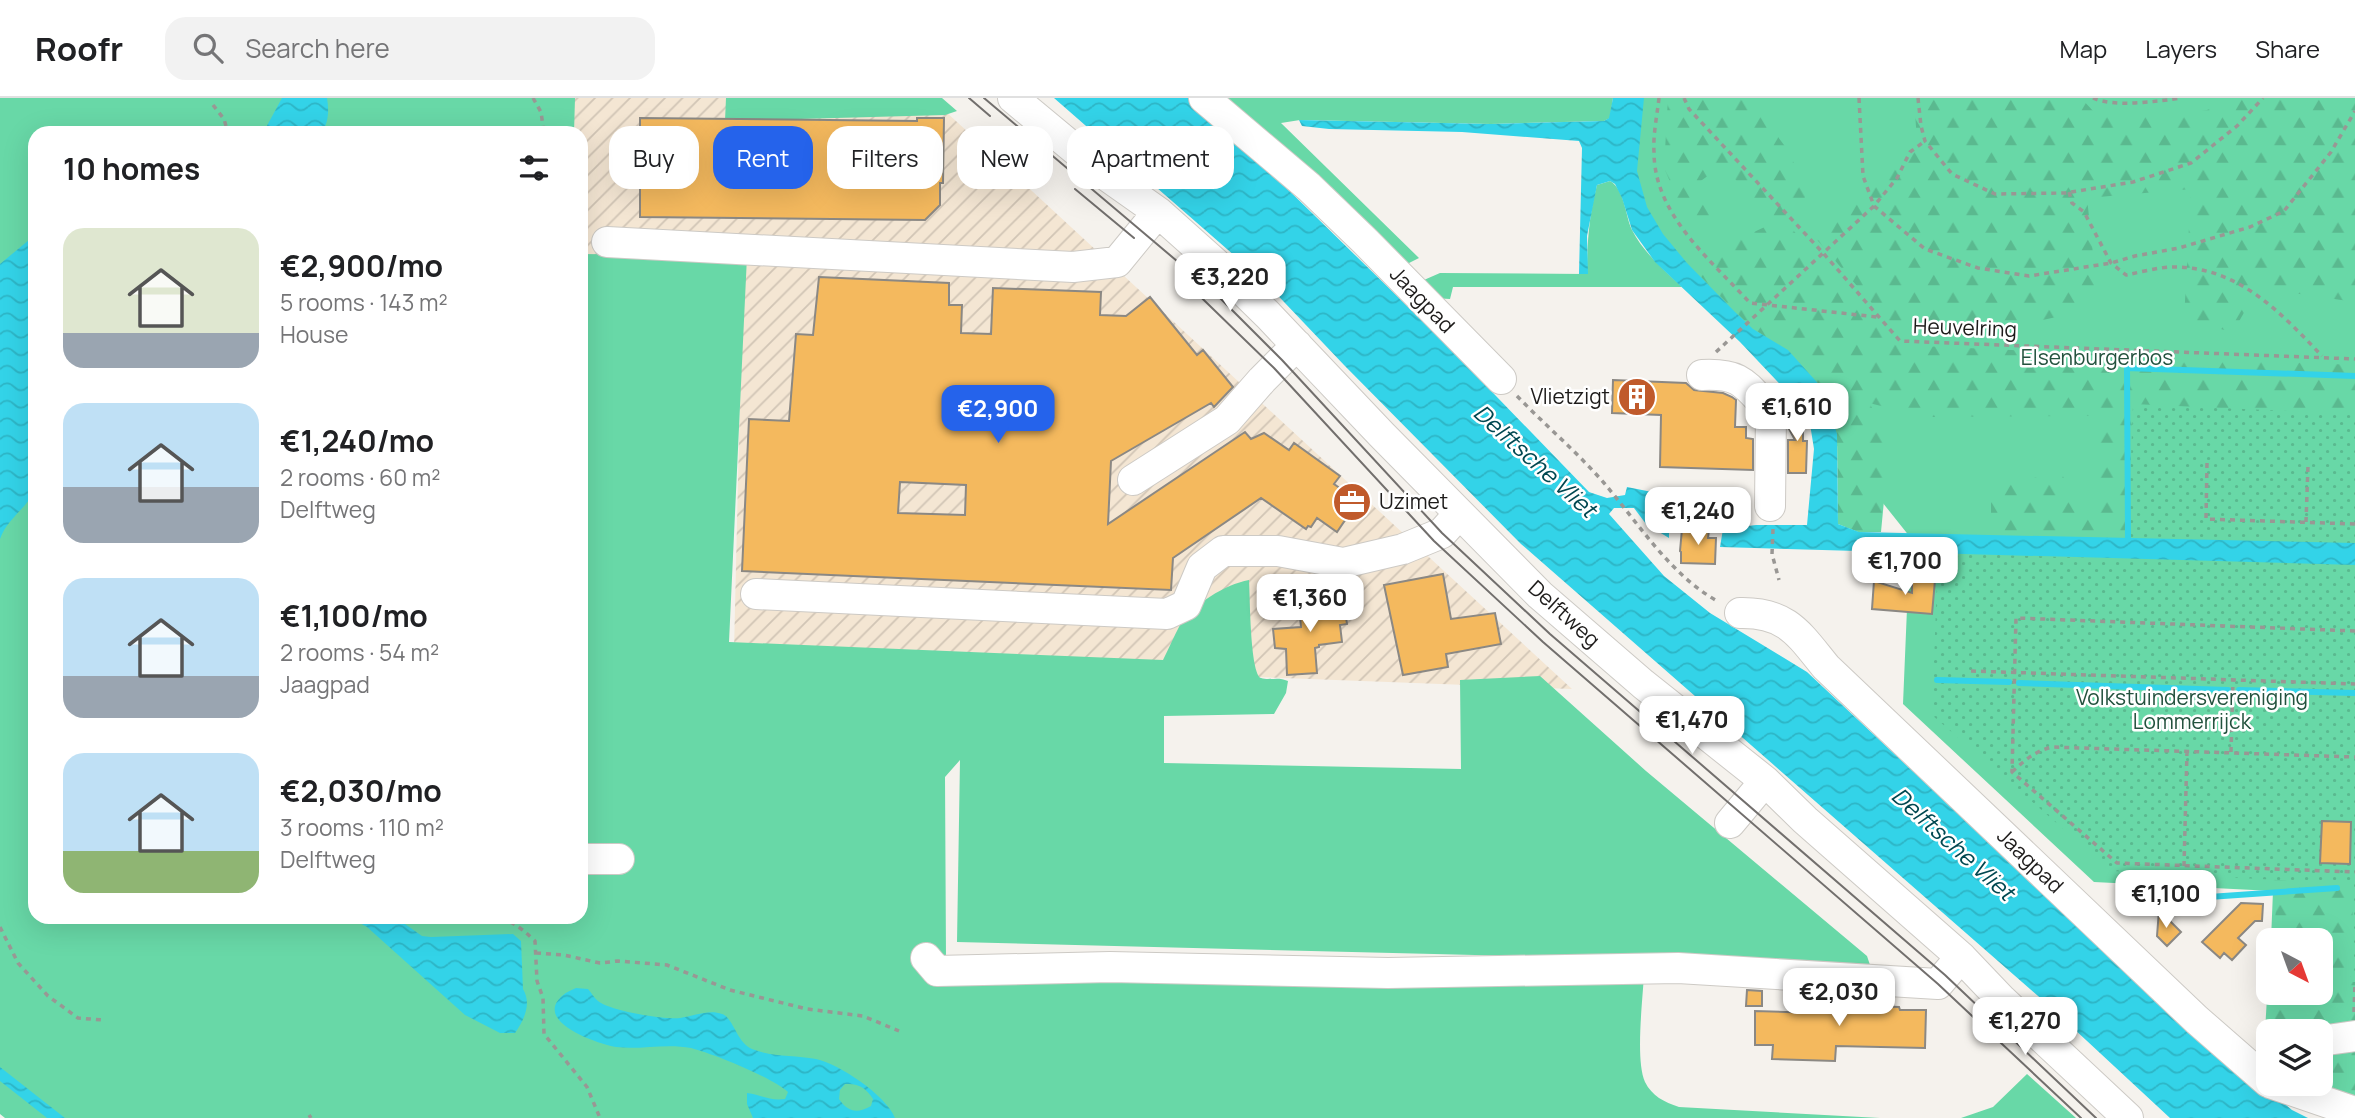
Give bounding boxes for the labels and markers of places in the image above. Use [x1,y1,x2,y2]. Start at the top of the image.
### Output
pin: €3,220 [1173,254,1287,313]
building icon: Vlietzigt [1616,376,1658,418]
place label: Vlietzigt [1530,382,1610,410]
pin: €1,610 [1740,384,1854,443]
pin: €2,900 [941,386,1055,445]
office icon: Uzimet [1331,481,1373,523]
place label: Uzimet [1379,487,1448,515]
pin: €1,240 [1641,488,1755,547]
pin: €1,700 [1848,538,1962,597]
pin: €1,360 [1253,574,1367,634]
pin: €1,470 [1635,696,1749,756]
pin: €1,100 [2109,870,2223,930]
pin: €2,030 [1782,968,1896,1028]
pin: €1,270 [1968,998,2082,1057]

